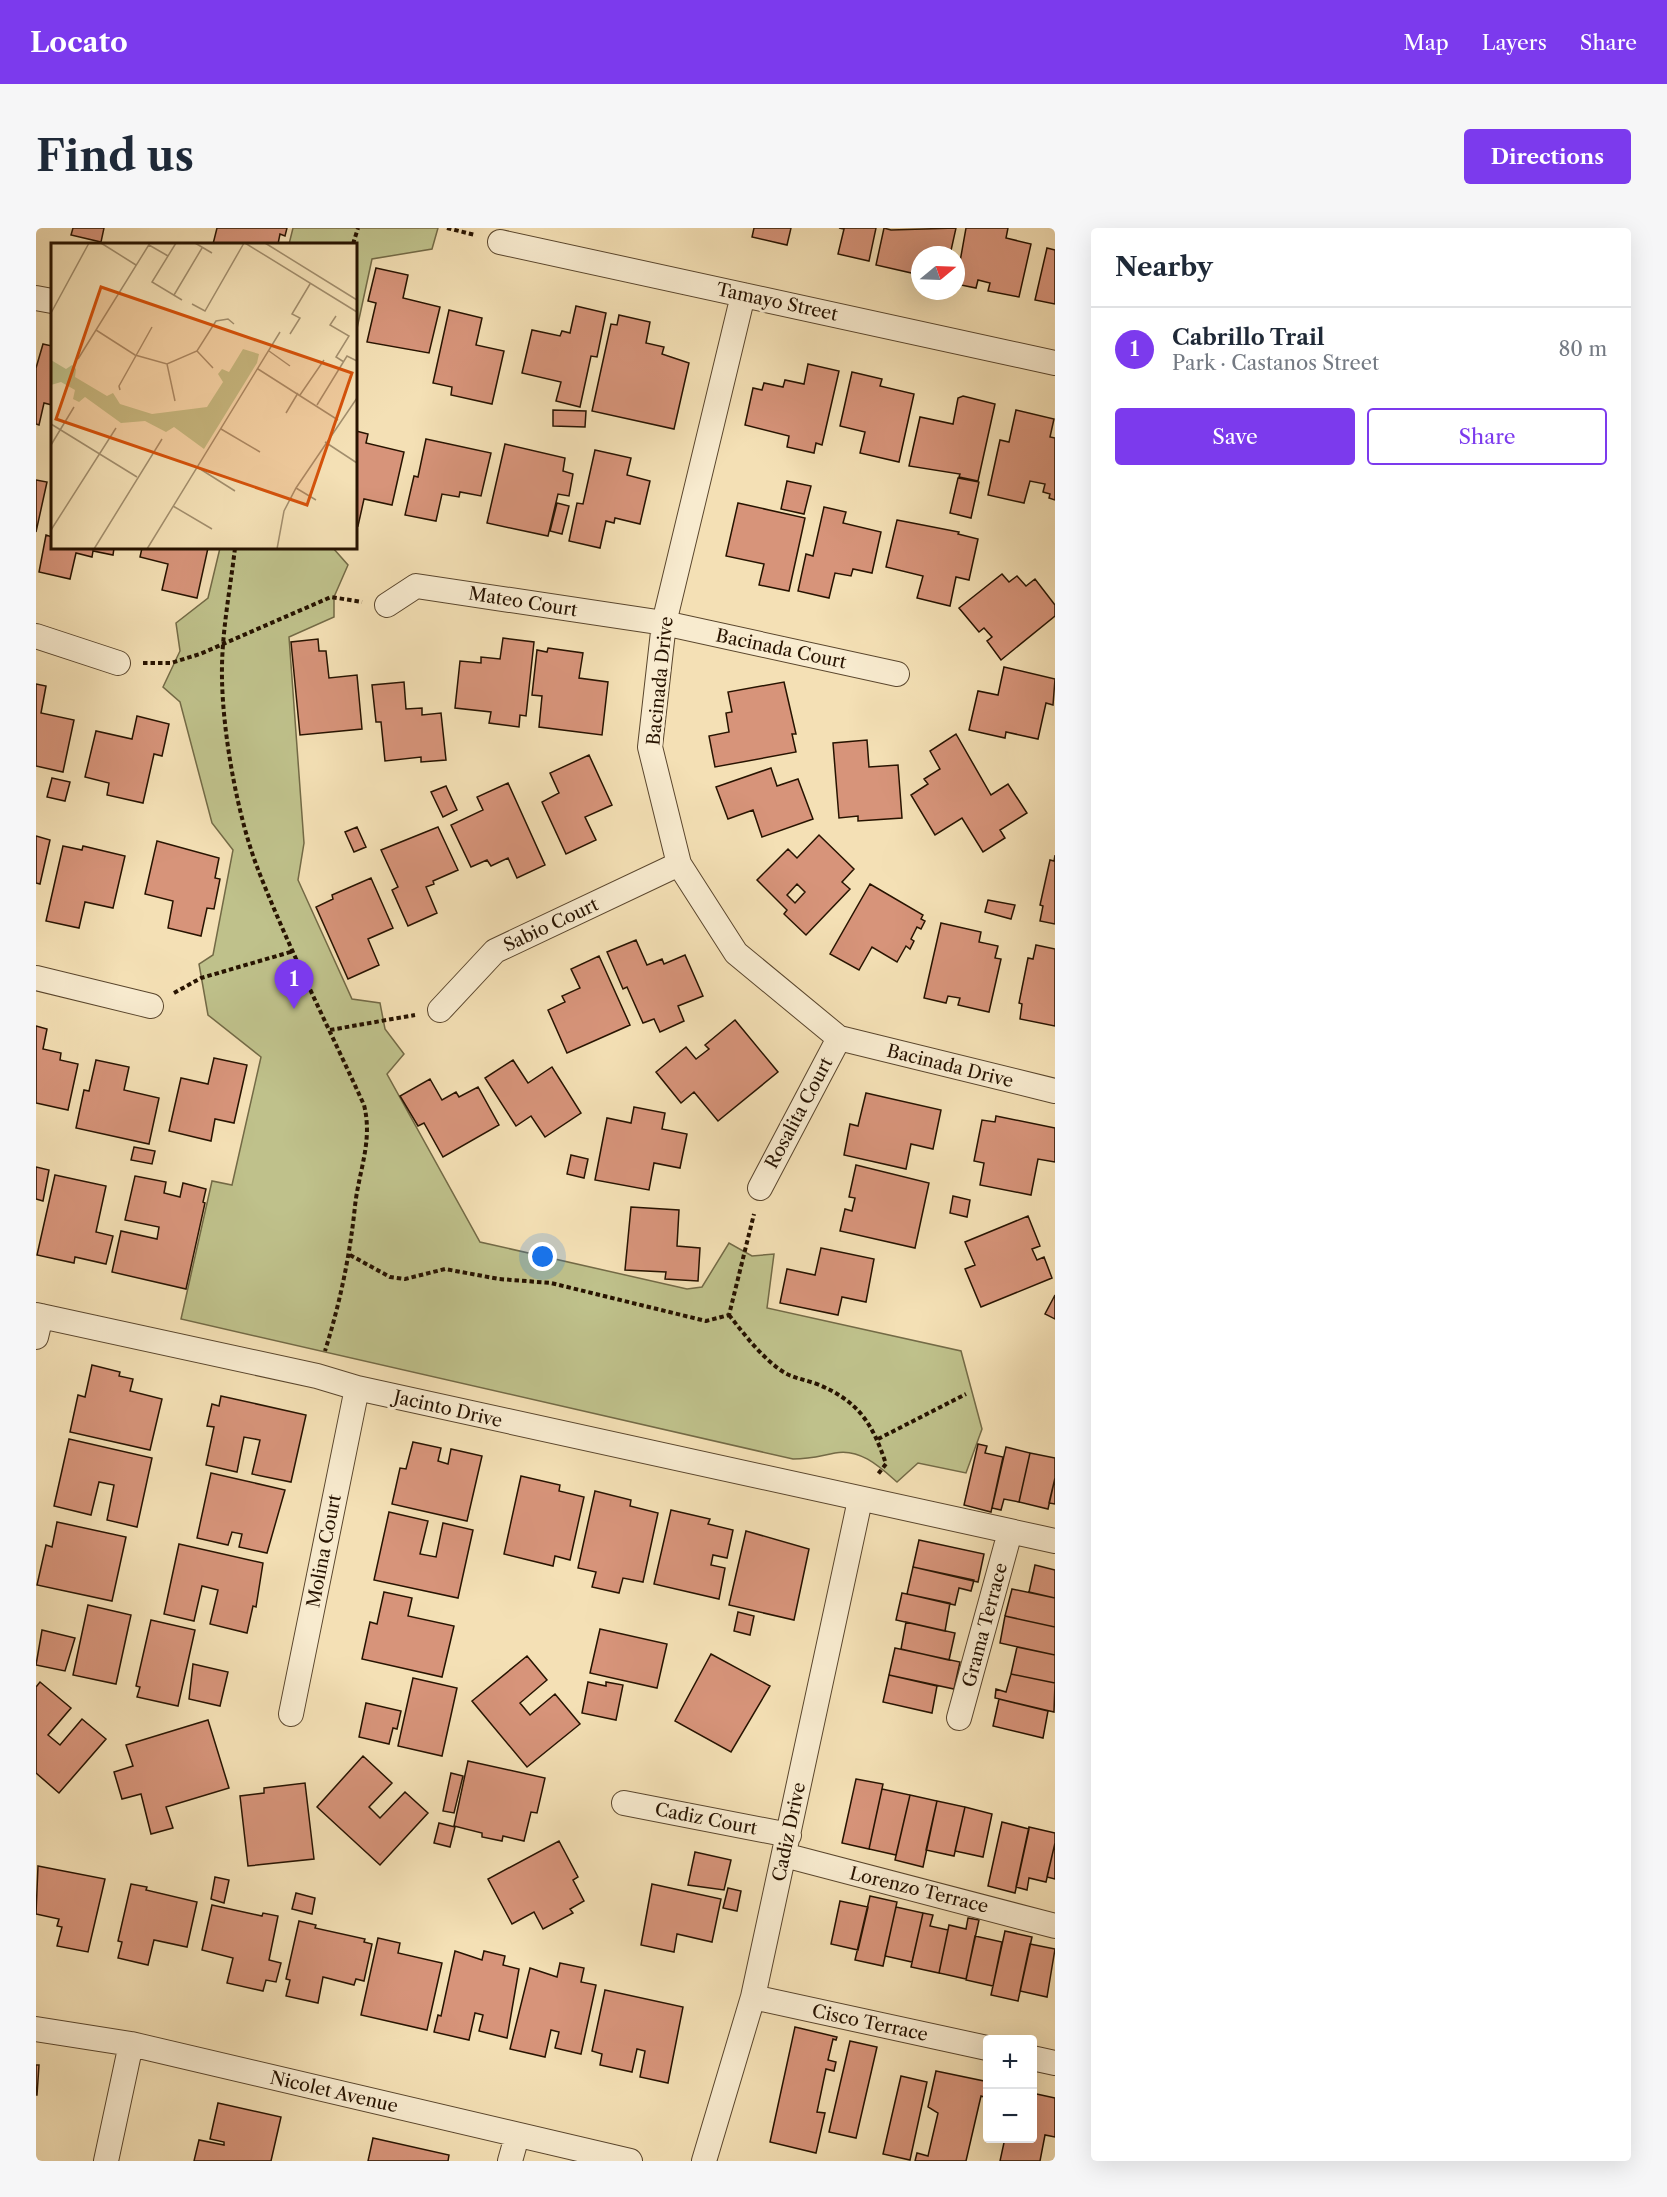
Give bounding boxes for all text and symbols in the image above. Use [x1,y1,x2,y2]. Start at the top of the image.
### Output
text: Locato [30,25,128,59]
text: Map [1404,30,1449,55]
text: Layers [1482,30,1547,55]
text: Share [1580,30,1637,55]
button: Directions [1464,129,1631,184]
text: Find us [36,130,194,182]
inset map [51,243,357,549]
north arrow [911,246,965,300]
text: Nearby [1115,251,1213,283]
street label: Tamayo Street [714,278,840,326]
text: Cabrillo Trail [1172,324,1324,351]
text: 1 [1130,337,1139,361]
text: 80 m [1559,337,1607,361]
text: Park · Castanos Street [1172,351,1379,375]
button: Save [1115,408,1355,465]
button: Share [1367,408,1607,465]
street label: Mateo Court [467,583,580,622]
street label: Bacinada Drive [642,615,678,747]
street label: Bacinada Court [714,624,849,674]
street label: Sabio Court [500,893,603,957]
pin: 1 [274,960,314,1009]
street label: Bacinada Drive [884,1040,1016,1092]
street label: Rosalita Court [761,1053,838,1172]
your location [528,1242,557,1271]
street label: Jacinto Drive [389,1385,504,1432]
street label: Molina Court [302,1492,346,1609]
street label: Grama Terrace [958,1560,1012,1690]
street label: Cadiz Drive [768,1780,810,1884]
street label: Cadiz Court [653,1798,760,1840]
street label: Lorenzo Terrace [847,1862,991,1918]
street label: Cisco Terrace [810,2000,930,2046]
map controls [983,2035,1037,2143]
button: + [983,2035,1037,2089]
street label: Nicolet Avenue [268,2067,400,2117]
button: − [983,2089,1037,2143]

